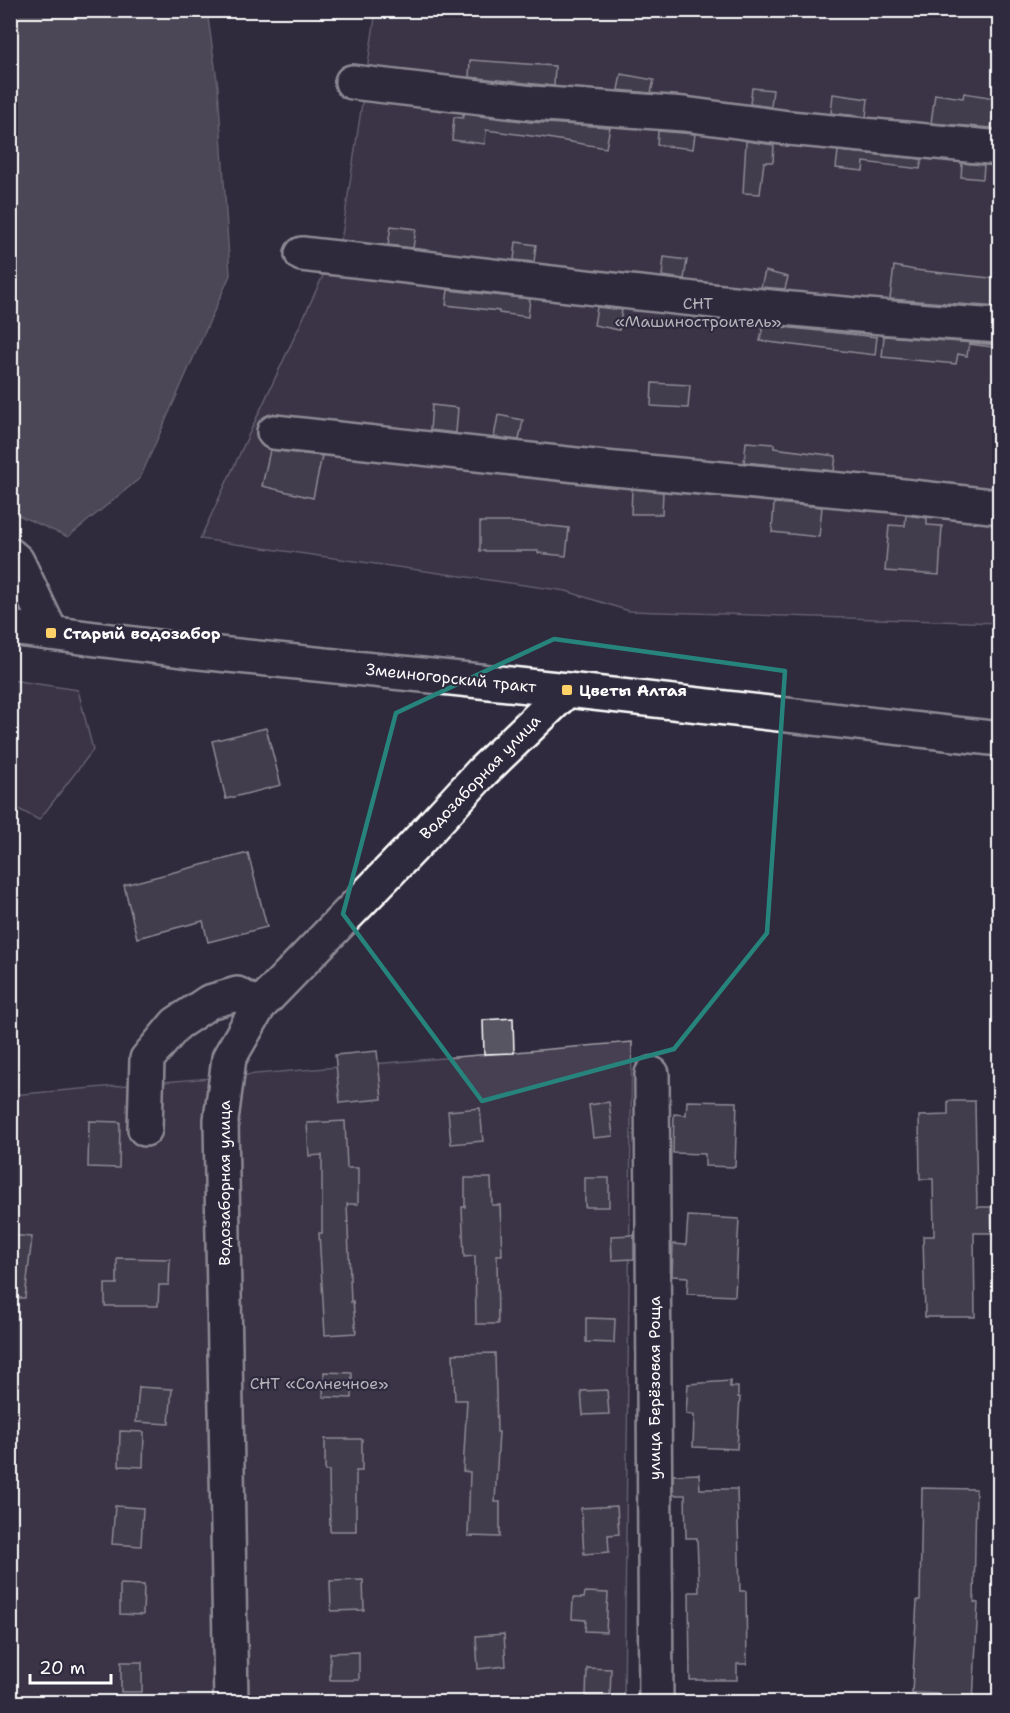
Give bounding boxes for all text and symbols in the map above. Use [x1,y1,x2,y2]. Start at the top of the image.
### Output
park label: СНТ «Машиностроитель» [615,293,781,332]
place label: Старый водозабор [63,623,221,644]
marker: Старый водозабор [44,626,58,640]
street label: Змеиногорский тракт [365,659,538,697]
place label: Цветы Алтая [579,680,687,701]
marker: Цветы Алтая [560,683,574,697]
street label: Водозаборная улица [415,710,545,844]
street label: Водозаборная улица [214,1100,235,1266]
street label: улица Берёзовая Роща [644,1296,665,1480]
park label: СНТ «Солнечное» [250,1373,388,1394]
scale bar [30,1647,111,1685]
text: 20 m [39,1656,85,1680]

